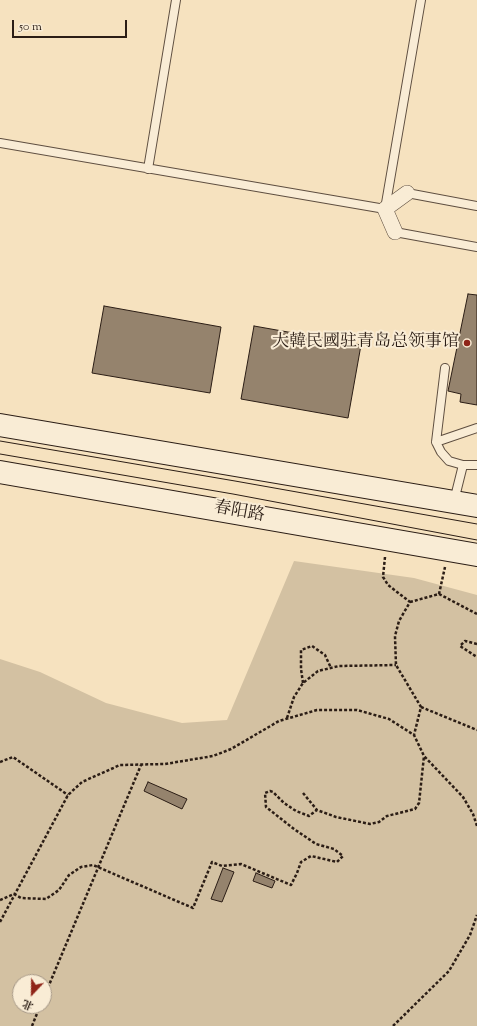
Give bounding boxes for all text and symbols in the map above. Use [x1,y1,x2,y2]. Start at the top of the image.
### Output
scale bar [14,12,129,38]
text: 50 m [19,18,42,36]
place label: 大韓民國驻青岛总领事馆 [272,333,459,353]
marker: 大韓民國驻青岛总领事馆 [462,338,472,348]
street label: 春阳路 [212,499,266,527]
north arrow [12,974,52,1014]
text: 北 [20,995,36,1014]

